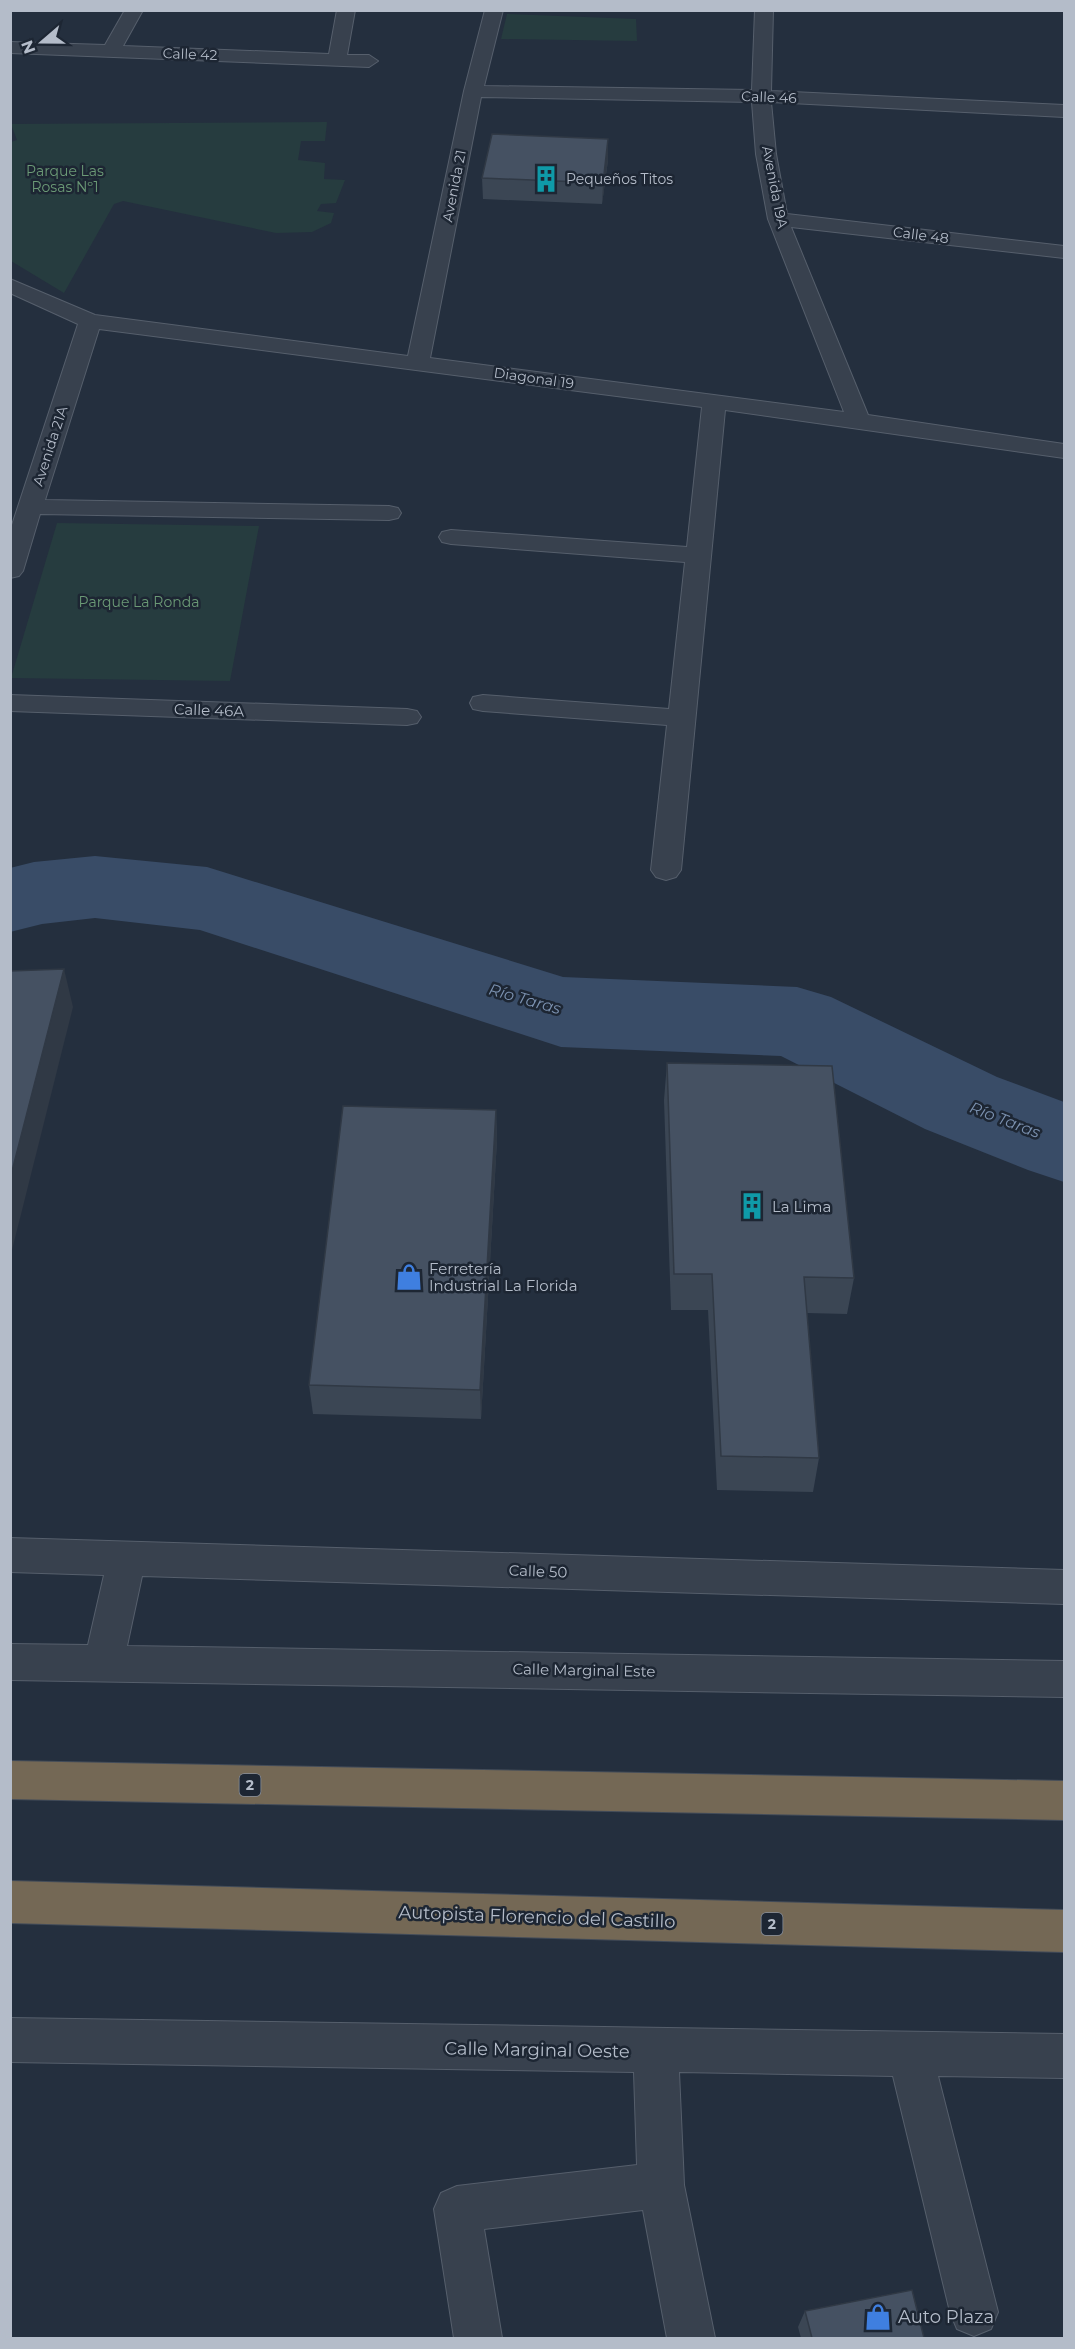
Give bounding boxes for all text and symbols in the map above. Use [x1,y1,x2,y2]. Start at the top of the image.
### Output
north arrow [12,12,72,72]
text: N [17,38,40,56]
street label: Calle 42 [162,44,218,64]
street label: Calle 46 [741,87,798,107]
street label: Avenida 19A [758,144,792,231]
street label: Avenida 21 [438,148,470,224]
park label: Parque Las Rosas Nº1 [26,162,104,196]
building icon: Pequeños Titos [531,164,561,194]
place label: Pequeños Titos [566,170,673,188]
street label: Calle 48 [892,223,950,247]
street label: Diagonal 19 [493,363,575,393]
street label: Avenida 21A [29,403,72,488]
park label: Parque La Ronda [79,593,199,611]
street label: Calle 46A [174,699,245,721]
water label: Río Taras [487,980,563,1018]
water label: Río Taras [967,1098,1043,1142]
building icon: La Lima [737,1191,767,1221]
place label: La Lima [772,1197,831,1216]
place label: Ferretería Industrial La Florida [429,1259,578,1295]
shop icon: Ferretería Industrial La Florida [394,1262,424,1292]
street label: Calle 50 [508,1560,568,1582]
street label: Calle Marginal Este [512,1659,656,1681]
road number: 2 [240,1774,260,1796]
street label: Autopista Florencio del Castillo [398,1901,676,1933]
road number: 2 [762,1913,782,1935]
street label: Calle Marginal Oeste [444,2037,630,2063]
shop icon: Auto Plaza [863,2302,893,2332]
place label: Auto Plaza [898,2306,994,2328]

